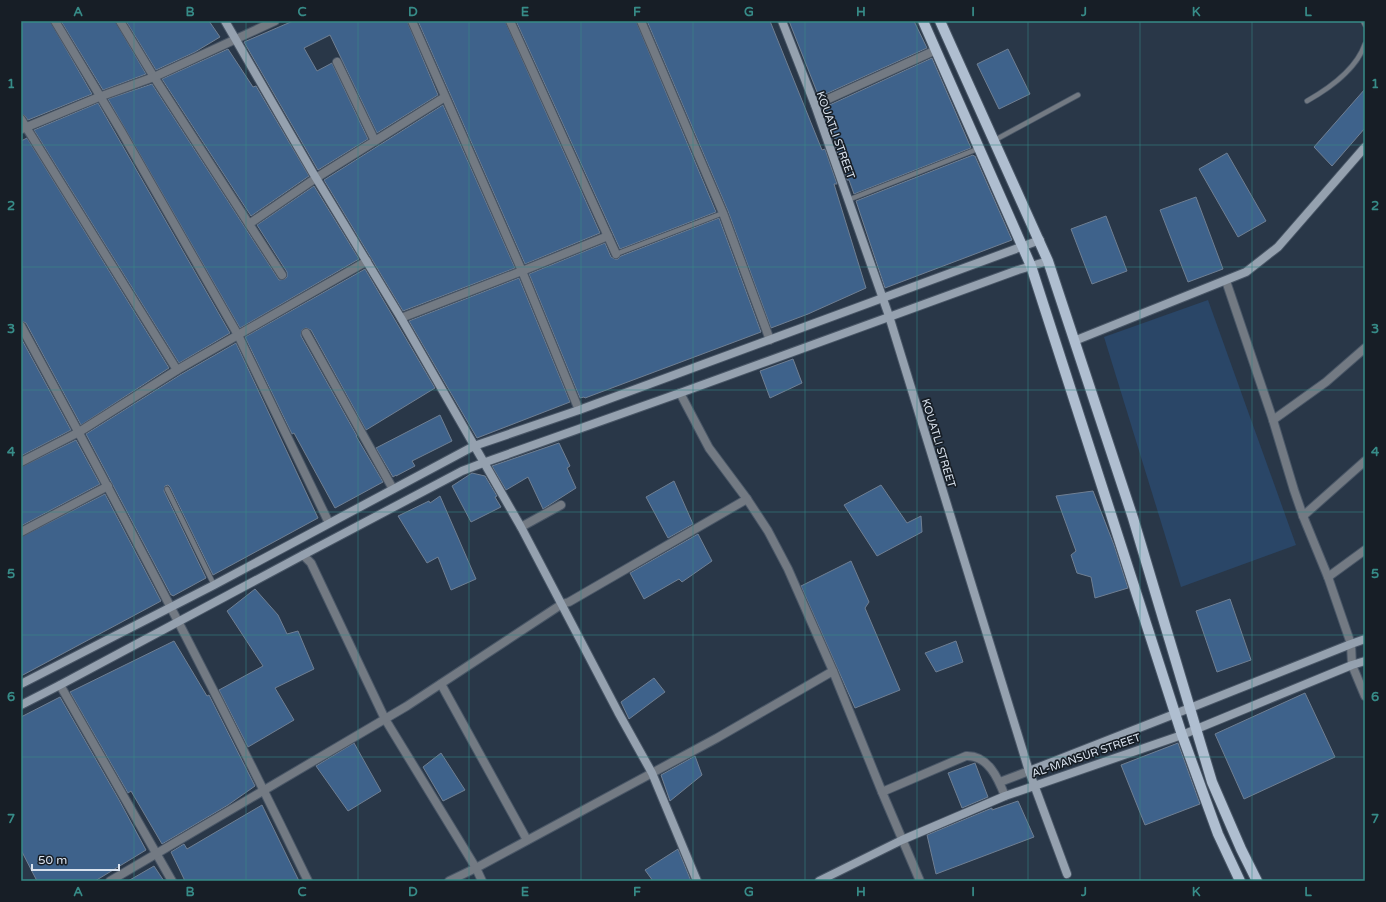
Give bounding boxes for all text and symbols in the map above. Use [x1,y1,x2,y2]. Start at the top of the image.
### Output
text: A [73,4,83,20]
text: B [185,4,195,20]
text: C [297,4,307,20]
text: D [408,4,418,20]
text: E [521,4,529,20]
text: F [633,4,641,20]
text: G [744,4,754,20]
text: H [856,4,866,20]
text: I [971,4,975,20]
text: J [1080,4,1087,20]
text: K [1192,4,1201,20]
text: L [1304,4,1312,20]
text: 1 [7,76,15,92]
text: 1 [1371,76,1379,92]
street label: KOUATLI STREET [814,90,858,181]
text: 2 [7,198,15,214]
text: 2 [1371,198,1379,214]
text: 3 [7,321,15,337]
text: 3 [1371,321,1379,337]
street label: KOUATLI STREET [919,397,958,489]
text: 4 [7,444,16,460]
text: 4 [1371,444,1380,460]
text: 5 [7,566,15,582]
text: 5 [1371,566,1379,582]
text: 6 [7,689,15,705]
text: 6 [1371,689,1379,705]
street label: AL-MANSUR STREET [1030,731,1143,780]
text: 7 [7,811,15,827]
text: 7 [1371,811,1379,827]
scale bar [32,846,119,872]
text: 50 m [38,853,67,867]
text: A [73,884,83,900]
text: B [185,884,195,900]
text: C [297,884,307,900]
text: D [408,884,418,900]
text: E [521,884,529,900]
text: F [633,884,641,900]
text: G [744,884,754,900]
text: H [856,884,866,900]
text: I [971,884,975,900]
text: J [1080,884,1087,900]
text: K [1192,884,1201,900]
text: L [1304,884,1312,900]

